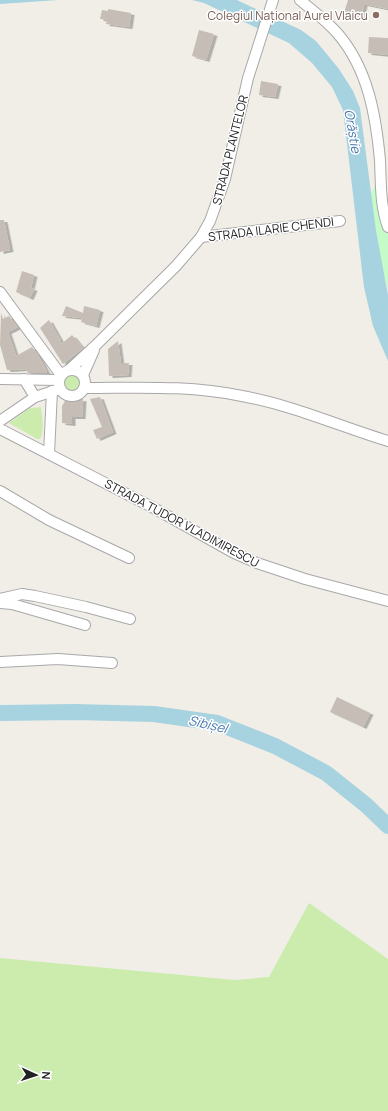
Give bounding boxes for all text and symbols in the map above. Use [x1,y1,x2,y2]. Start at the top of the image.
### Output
place label: Colegiul Național Aurel Vlaicu [207,7,368,24]
marker: Colegiul Național Aurel Vlaicu [371,10,381,20]
street label: STRADA PLANTELOR [208,93,252,207]
water label: Orăștie [340,108,366,155]
street label: STRADA ILARIE CHENDI [207,213,335,245]
street label: STRADA TUDOR VLADIMIRESCU [102,475,262,571]
water label: Sibișel [187,711,231,738]
north arrow [16,1055,56,1095]
text: N [39,1071,54,1080]

